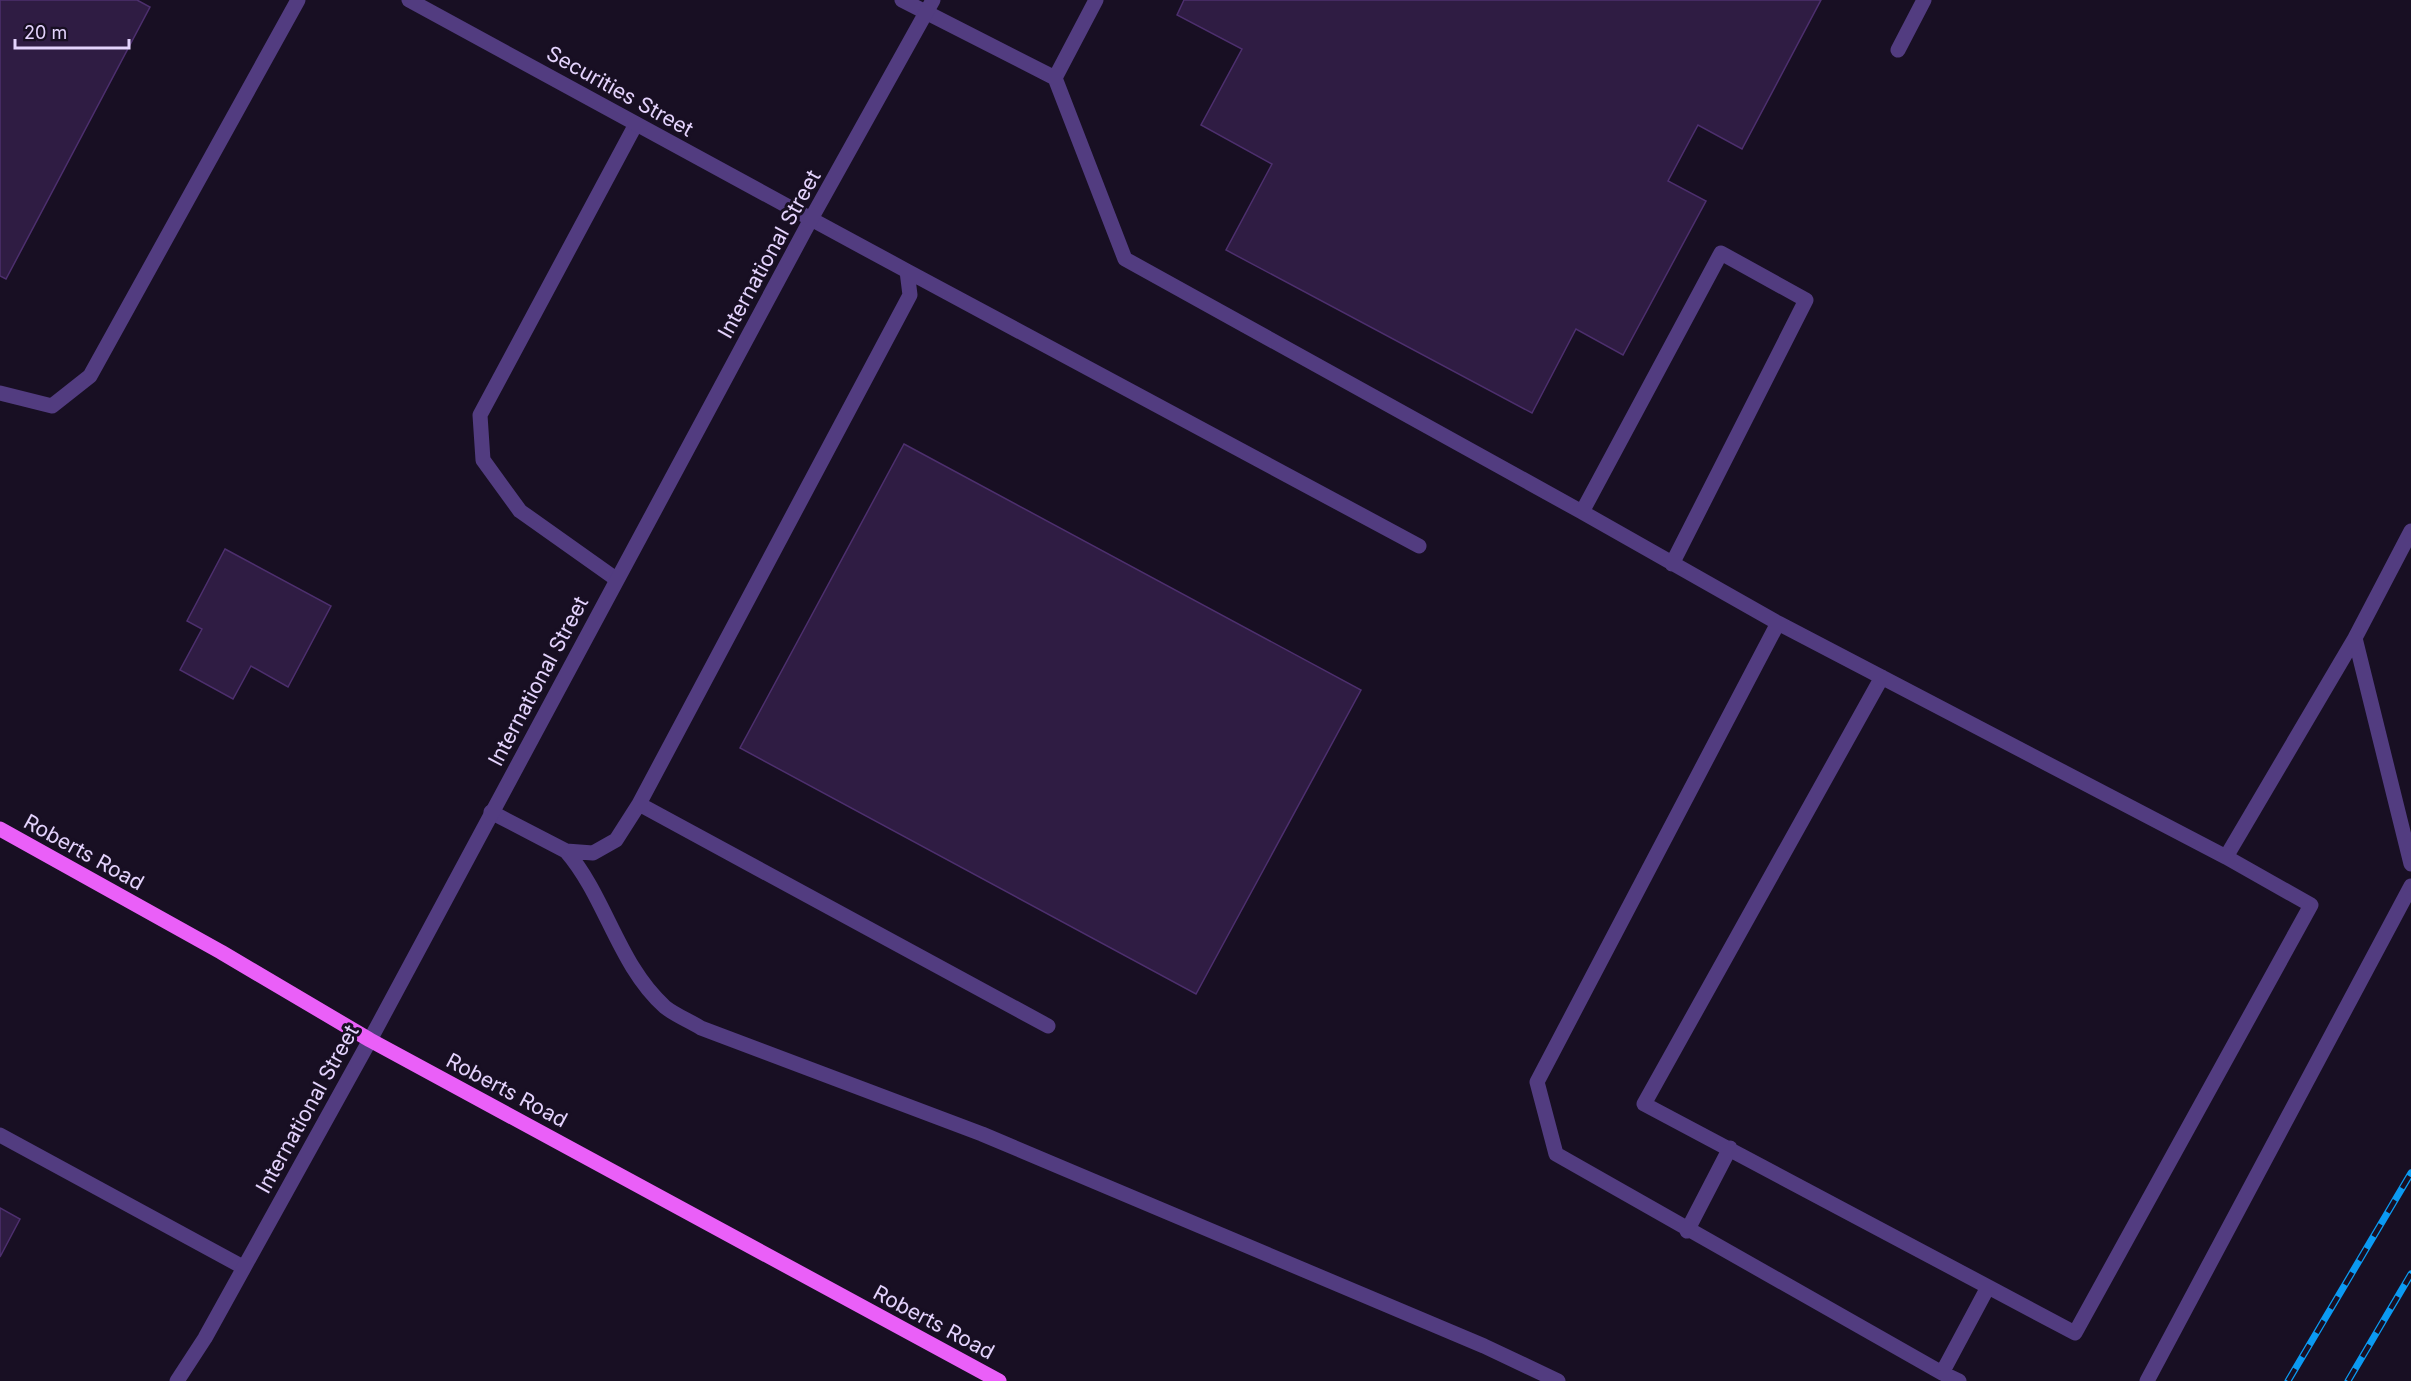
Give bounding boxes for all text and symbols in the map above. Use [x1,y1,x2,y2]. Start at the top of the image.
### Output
scale bar [15,12,129,50]
text: 20 m [24,22,67,43]
street label: Securities Street [542,40,698,142]
street label: International Street [712,165,826,342]
street label: International Street [483,592,593,770]
street label: Roberts Road [20,809,148,895]
street label: International Street [250,1020,364,1197]
street label: Roberts Road [442,1048,572,1132]
street label: Roberts Road [869,1280,999,1364]

